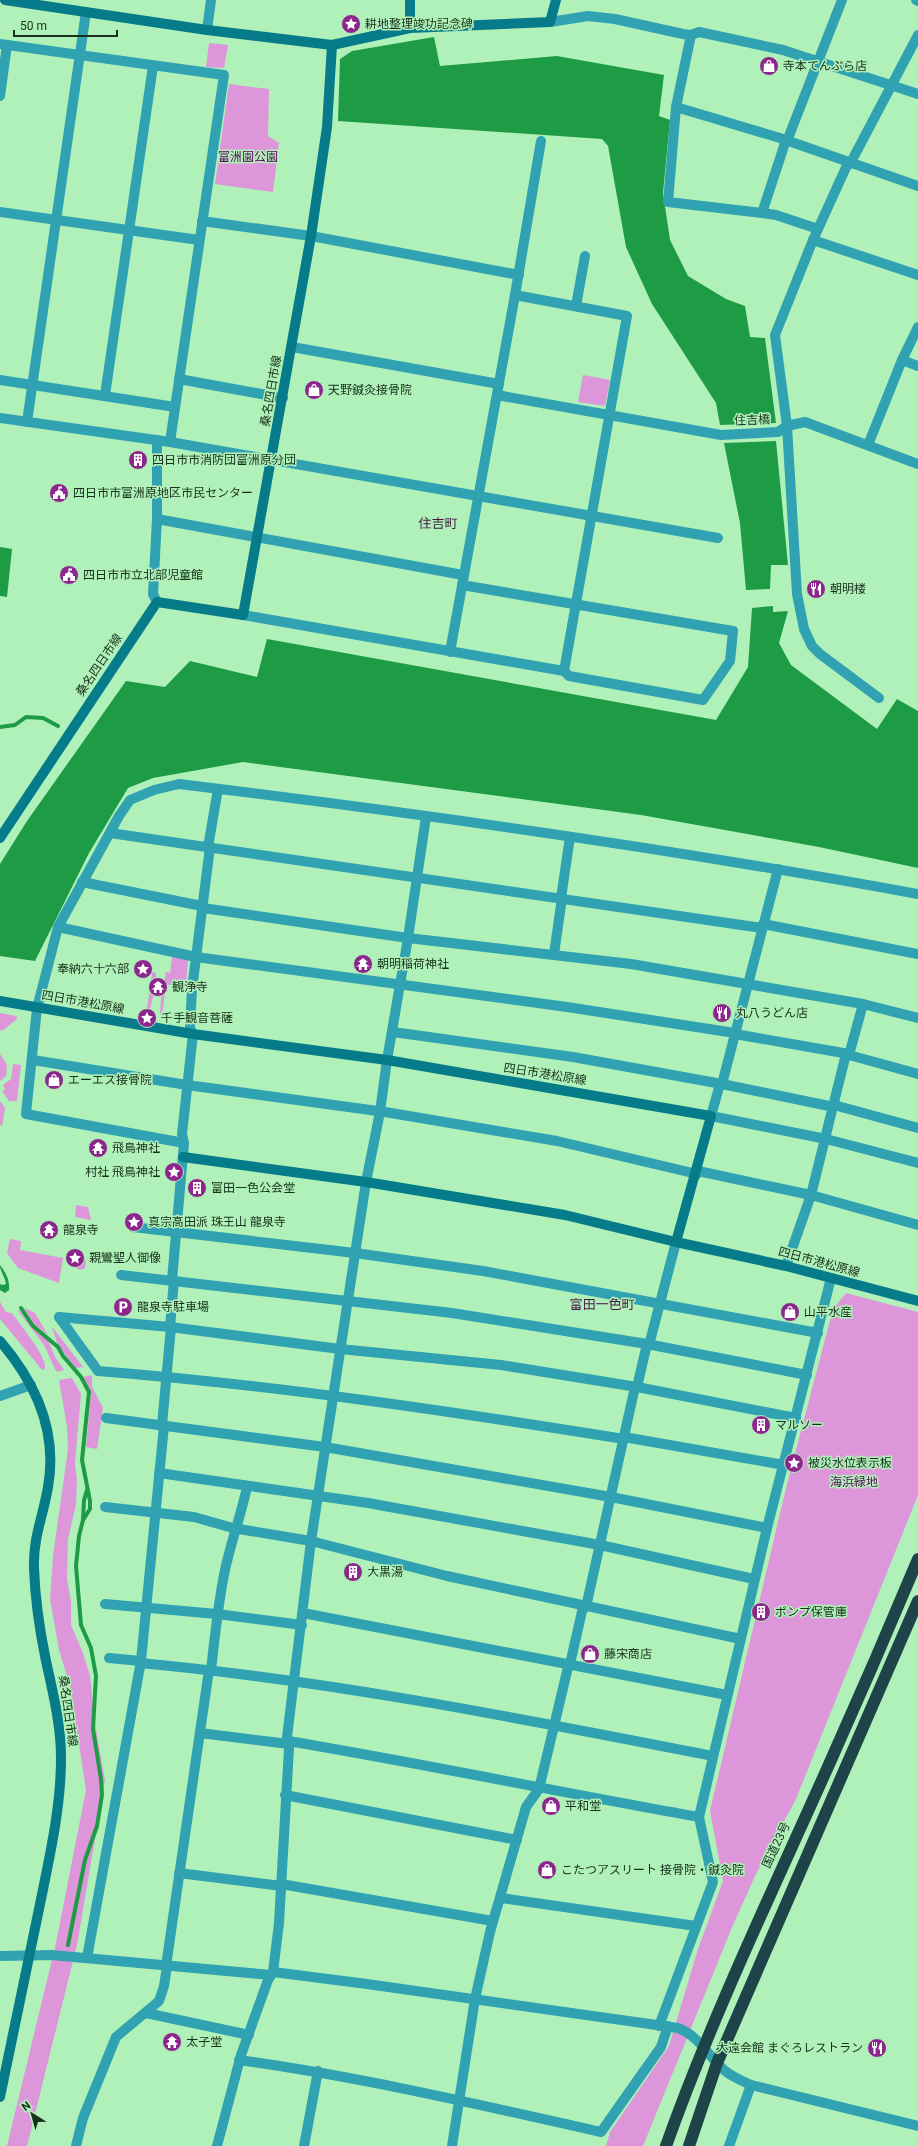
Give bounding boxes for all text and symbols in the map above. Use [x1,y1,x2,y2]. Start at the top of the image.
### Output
scale bar [14,12,117,38]
place icon: 耕地整理竣功記念碑 [340,13,362,35]
place label: 耕地整理竣功記念碑 [365,17,473,31]
text: 50 m [20,19,47,33]
shop icon: 寺本てんぷら店 [758,55,780,77]
place label: 寺本てんぷら店 [783,59,867,73]
park label: 富洲園公園 [218,150,278,164]
street label: 桑名四日市線 [258,354,284,428]
shop icon: 天野鍼灸接骨院 [303,379,325,401]
place label: 天野鍼灸接骨院 [328,383,412,397]
street label: 住吉橋 [734,412,770,428]
building icon: 四日市市消防団富洲原分団 [127,449,149,471]
place label: 四日市市消防団富洲原分団 [152,453,296,467]
public building icon: 四日市市富洲原地区市民センター [48,482,70,504]
place label: 四日市市富洲原地区市民センター [73,486,253,500]
district label: 住吉町 [418,516,458,531]
public building icon: 四日市市立北部児童館 [58,564,80,586]
place label: 四日市市立北部児童館 [83,568,203,582]
restaurant icon: 朝明楼 [805,578,827,600]
place label: 朝明楼 [830,582,866,596]
street label: 桑名四日市線 [73,631,125,699]
temple icon: 朝明稲荷神社 [352,953,374,975]
place label: 朝明稲荷神社 [377,957,449,971]
place icon: 奉納六十六部 [132,958,154,980]
place label: 奉納六十六部 [57,962,129,976]
temple icon: 観浄寺 [147,976,169,998]
place label: 観浄寺 [172,980,208,994]
street label: 四日市港松原線 [40,988,126,1016]
restaurant icon: 丸八うどん店 [711,1002,733,1024]
place label: 丸八うどん店 [736,1006,808,1020]
place icon: 千手観音菩薩 [136,1007,158,1029]
place label: 千手観音菩薩 [161,1011,233,1025]
street label: 四日市港松原線 [502,1061,588,1087]
shop icon: エーエス接骨院 [43,1069,65,1091]
place label: エーエス接骨院 [68,1073,152,1087]
temple icon: 飛鳥神社 [87,1137,109,1159]
place label: 飛鳥神社 [112,1141,160,1155]
place icon: 村社 飛鳥神社 [163,1161,185,1183]
place label: 村社 飛鳥神社 [85,1165,160,1179]
building icon: 富田一色公会堂 [186,1177,208,1199]
place label: 富田一色公会堂 [211,1181,295,1195]
place icon: 真宗高田派 珠王山 龍泉寺 [123,1211,145,1233]
place label: 真宗高田派 珠王山 龍泉寺 [148,1215,286,1229]
temple icon: 龍泉寺 [38,1219,60,1241]
place label: 龍泉寺 [63,1223,99,1237]
street label: 四日市港松原線 [777,1244,861,1280]
place icon: 親鸞聖人御像 [64,1247,86,1269]
place label: 親鸞聖人御像 [89,1251,161,1265]
parking icon: 龍泉寺駐車場 [112,1296,134,1318]
district label: 富田一色町 [569,1297,635,1312]
place label: 龍泉寺駐車場 [137,1300,209,1314]
shop icon: 山平水産 [779,1301,801,1323]
place label: 山平水産 [804,1305,852,1319]
building icon: マルソー [750,1414,772,1436]
place label: マルソー [775,1418,823,1432]
place icon: 被災水位表示板 [783,1452,805,1474]
place label: 被災水位表示板 [808,1456,892,1470]
park label: 海浜緑地 [830,1475,878,1489]
building icon: 大黒湯 [342,1561,364,1583]
place label: 大黒湯 [367,1565,403,1579]
building icon: ポンプ保管庫 [750,1601,772,1623]
place label: ポンプ保管庫 [775,1605,847,1619]
shop icon: 藤宋商店 [579,1643,601,1665]
place label: 藤宋商店 [604,1647,652,1661]
street label: 桑名四日市線 [56,1674,80,1748]
shop icon: 平和堂 [540,1795,562,1817]
place label: 平和堂 [565,1799,601,1813]
street label: 国道23号 [759,1820,793,1870]
shop icon: こたつアスリート 接骨院・鍼灸院 [536,1859,558,1881]
place label: こたつアスリート 接骨院・鍼灸院 [561,1863,744,1877]
temple icon: 太子堂 [161,2031,183,2053]
place label: 太子堂 [186,2035,222,2049]
restaurant icon: 大遠会館 まぐろレストラン [866,2037,888,2059]
place label: 大遠会館 まぐろレストラン [716,2041,863,2055]
north arrow [12,2094,52,2134]
text: N [19,2099,33,2114]

